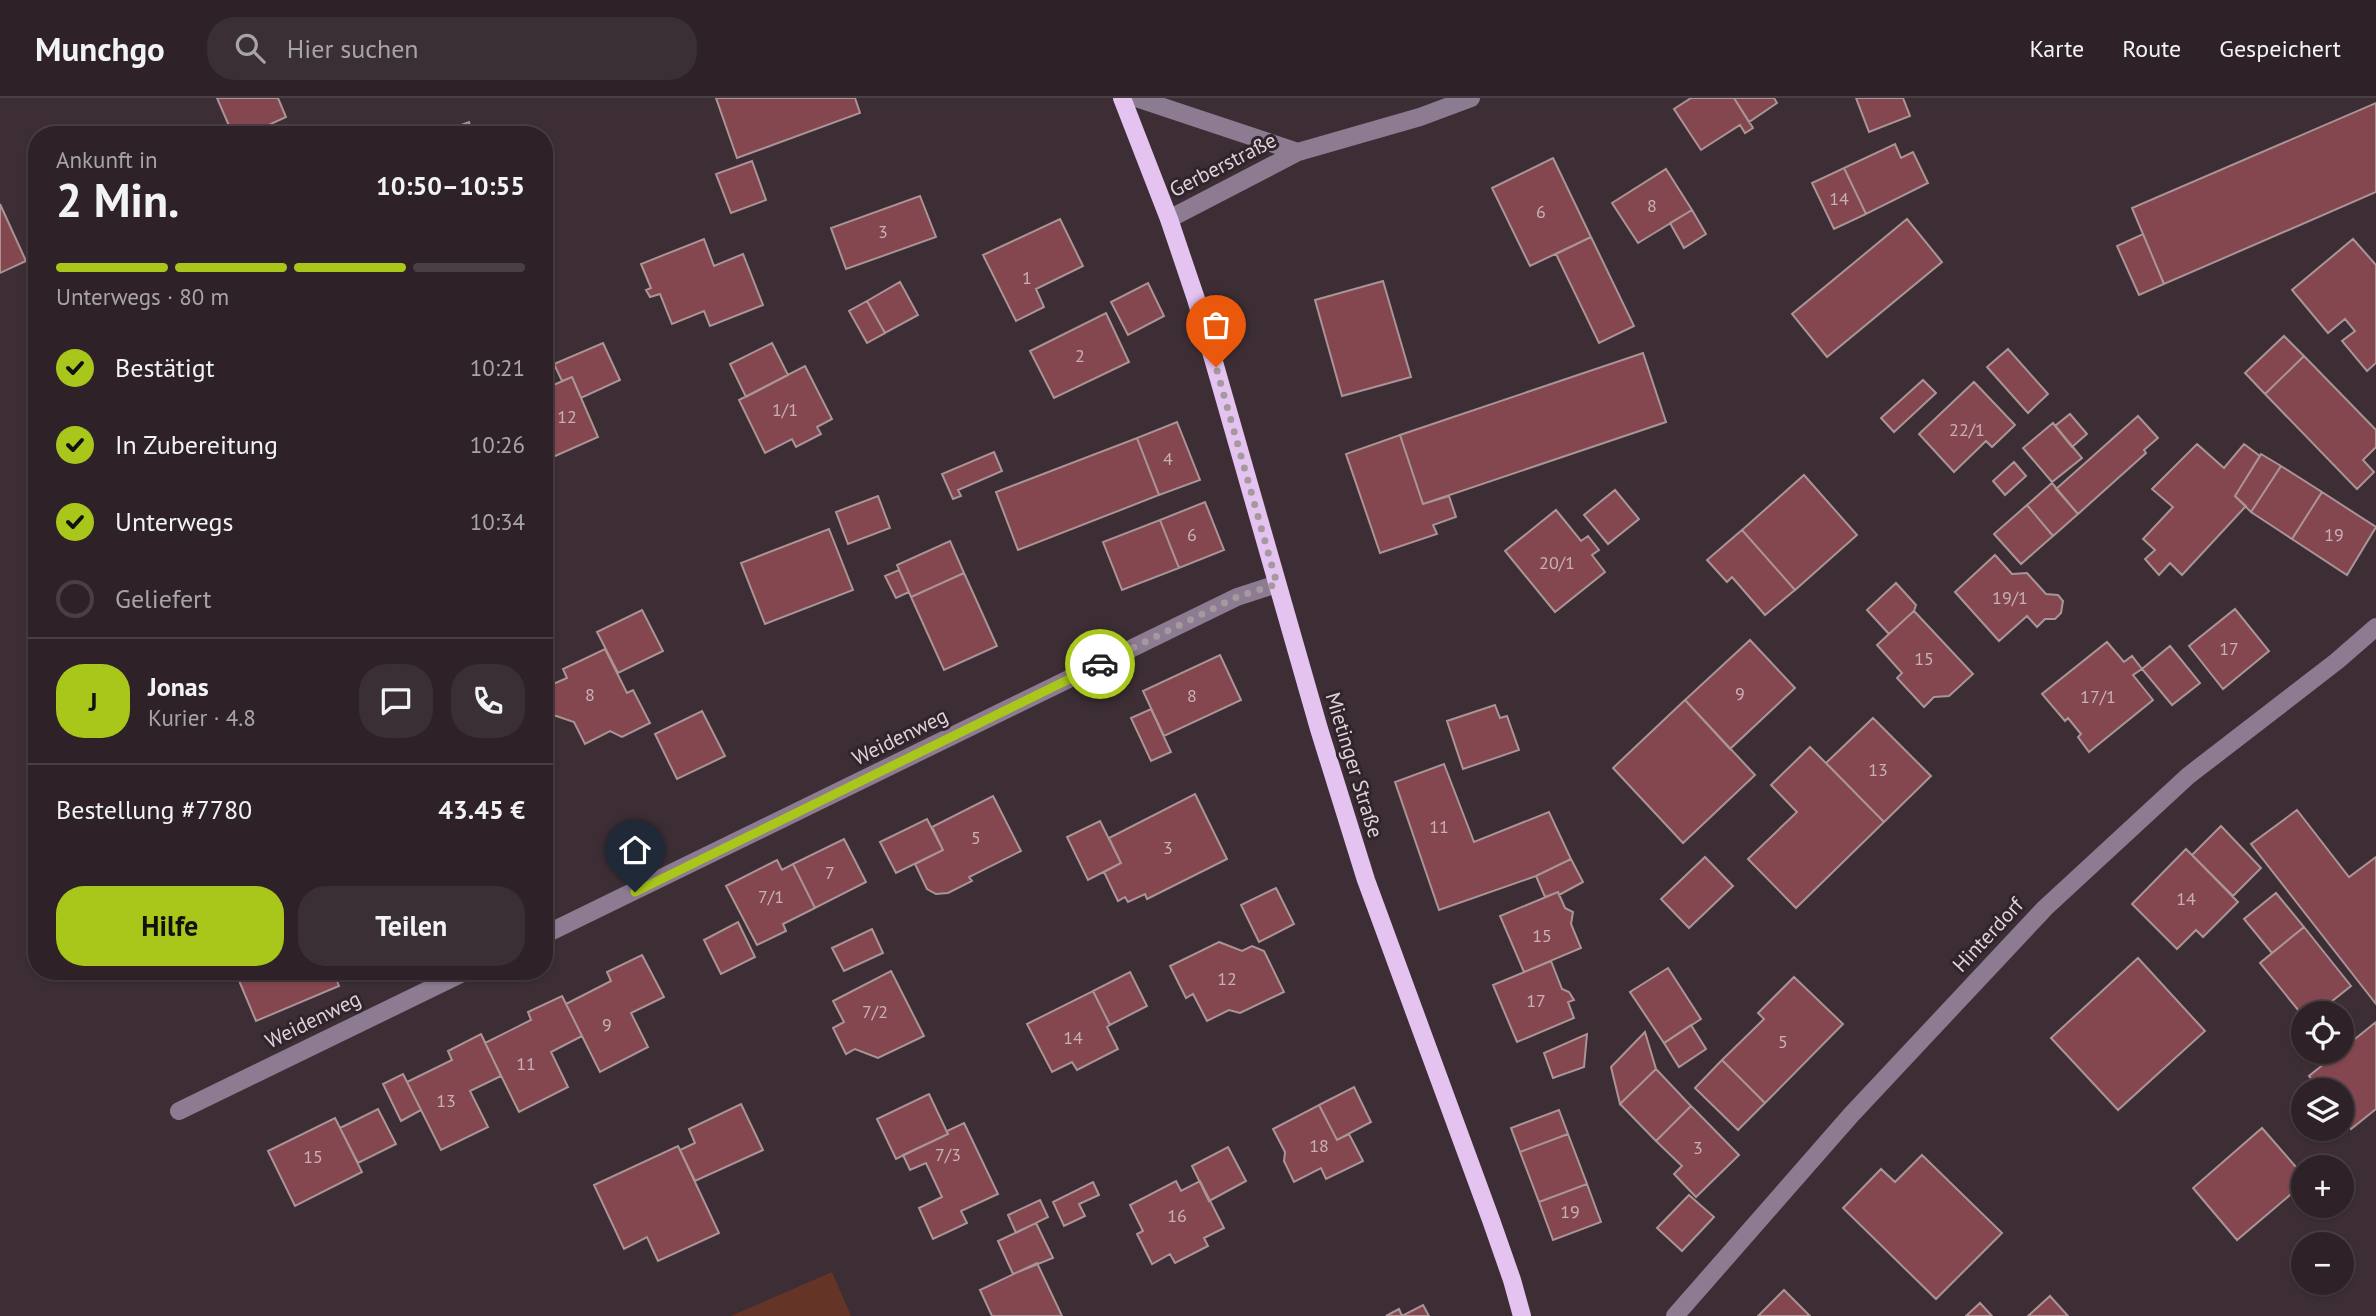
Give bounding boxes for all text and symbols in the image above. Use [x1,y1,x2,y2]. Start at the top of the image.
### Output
search box [207,17,697,80]
text: Munchgo [35,27,165,70]
icon: search [231,29,269,67]
text: Hier suchen [287,32,419,65]
text: Karte [2029,33,2084,64]
text: Route [2122,33,2181,64]
text: Gespeichert [2219,33,2341,64]
street label: Gerberstraße [1165,126,1281,203]
text: Ankunft in [56,145,158,174]
text: 10:50–10:55 [376,169,525,202]
text: 2 Min. [56,170,179,230]
house number: 14 [1829,187,1849,210]
house number: 8 [1647,194,1657,217]
house number: 6 [1536,200,1546,223]
house number: 3 [878,220,888,243]
house number: 1 [1022,266,1032,289]
text: Unterwegs · 80 m [56,282,229,311]
pin [1186,295,1246,367]
icon: bag [1197,306,1235,344]
house number: 2 [1075,344,1085,367]
icon: check [56,349,94,387]
text: Bestätigt [115,351,215,384]
text: 10:21 [470,353,525,382]
house number: 1/1 [772,398,798,421]
house number: 12 [557,405,577,428]
house number: 22/1 [1949,418,1985,441]
icon: check [56,426,94,464]
text: In Zubereitung [115,428,278,461]
text: 10:26 [470,430,525,459]
house number: 4 [1163,447,1173,470]
icon: check [56,503,94,541]
text: Unterwegs [115,505,233,538]
text: 10:34 [470,507,525,536]
house number: 6 [1187,523,1197,546]
house number: 19 [2324,523,2344,546]
house number: 20/1 [1539,551,1575,574]
text: Geliefert [115,582,212,615]
house number: 19/1 [1992,586,2028,609]
courier [1065,629,1135,699]
house number: 17 [2219,637,2239,660]
icon: car [1081,645,1119,683]
house number: 15 [1914,647,1934,670]
button: chat [359,664,433,738]
button: phone [451,664,525,738]
text: Jonas [148,670,209,703]
house number: 9 [1735,682,1745,705]
house number: 8 [585,683,595,706]
house number: 8 [1187,684,1197,707]
text: J [89,685,97,718]
house number: 17/1 [2080,685,2116,708]
street label: Mietinger Straße [1320,689,1389,841]
street label: Weidenweg [847,702,952,771]
text: Kurier · 4.8 [148,703,256,732]
house number: 13 [1868,758,1888,781]
text: Bestellung #7780 [56,793,252,826]
text: 43.45 € [438,793,525,826]
house number: 11 [1429,815,1449,838]
pin [605,820,665,892]
house number: 5 [971,826,981,849]
icon: home [616,831,654,869]
house number: 3 [1163,836,1173,859]
house number: 7 [825,861,835,884]
house number: 7/1 [758,885,784,908]
button: Hilfe [56,886,284,966]
button: Teilen [298,886,525,966]
house number: 14 [2176,887,2196,910]
street label: Hinterdorf [1946,891,2030,978]
house number: 15 [1532,924,1552,947]
house number: 12 [1217,967,1237,990]
street label: Weidenweg [260,985,365,1054]
house number: 17 [1526,989,1546,1012]
house number: 7/2 [862,1000,888,1023]
map controls [2291,1001,2354,1295]
button: locate [2291,1001,2354,1064]
house number: 9 [602,1013,612,1036]
house number: 14 [1063,1026,1083,1049]
house number: 5 [1778,1030,1788,1053]
house number: 11 [516,1052,536,1075]
button: layers [2291,1078,2354,1141]
house number: 13 [436,1089,456,1112]
house number: 18 [1309,1134,1329,1157]
house number: 3 [1693,1136,1703,1159]
house number: 7/3 [935,1143,961,1166]
house number: 15 [303,1145,323,1168]
button: + [2291,1155,2354,1218]
house number: 19 [1560,1200,1580,1223]
house number: 16 [1167,1204,1187,1227]
button: − [2291,1232,2354,1295]

